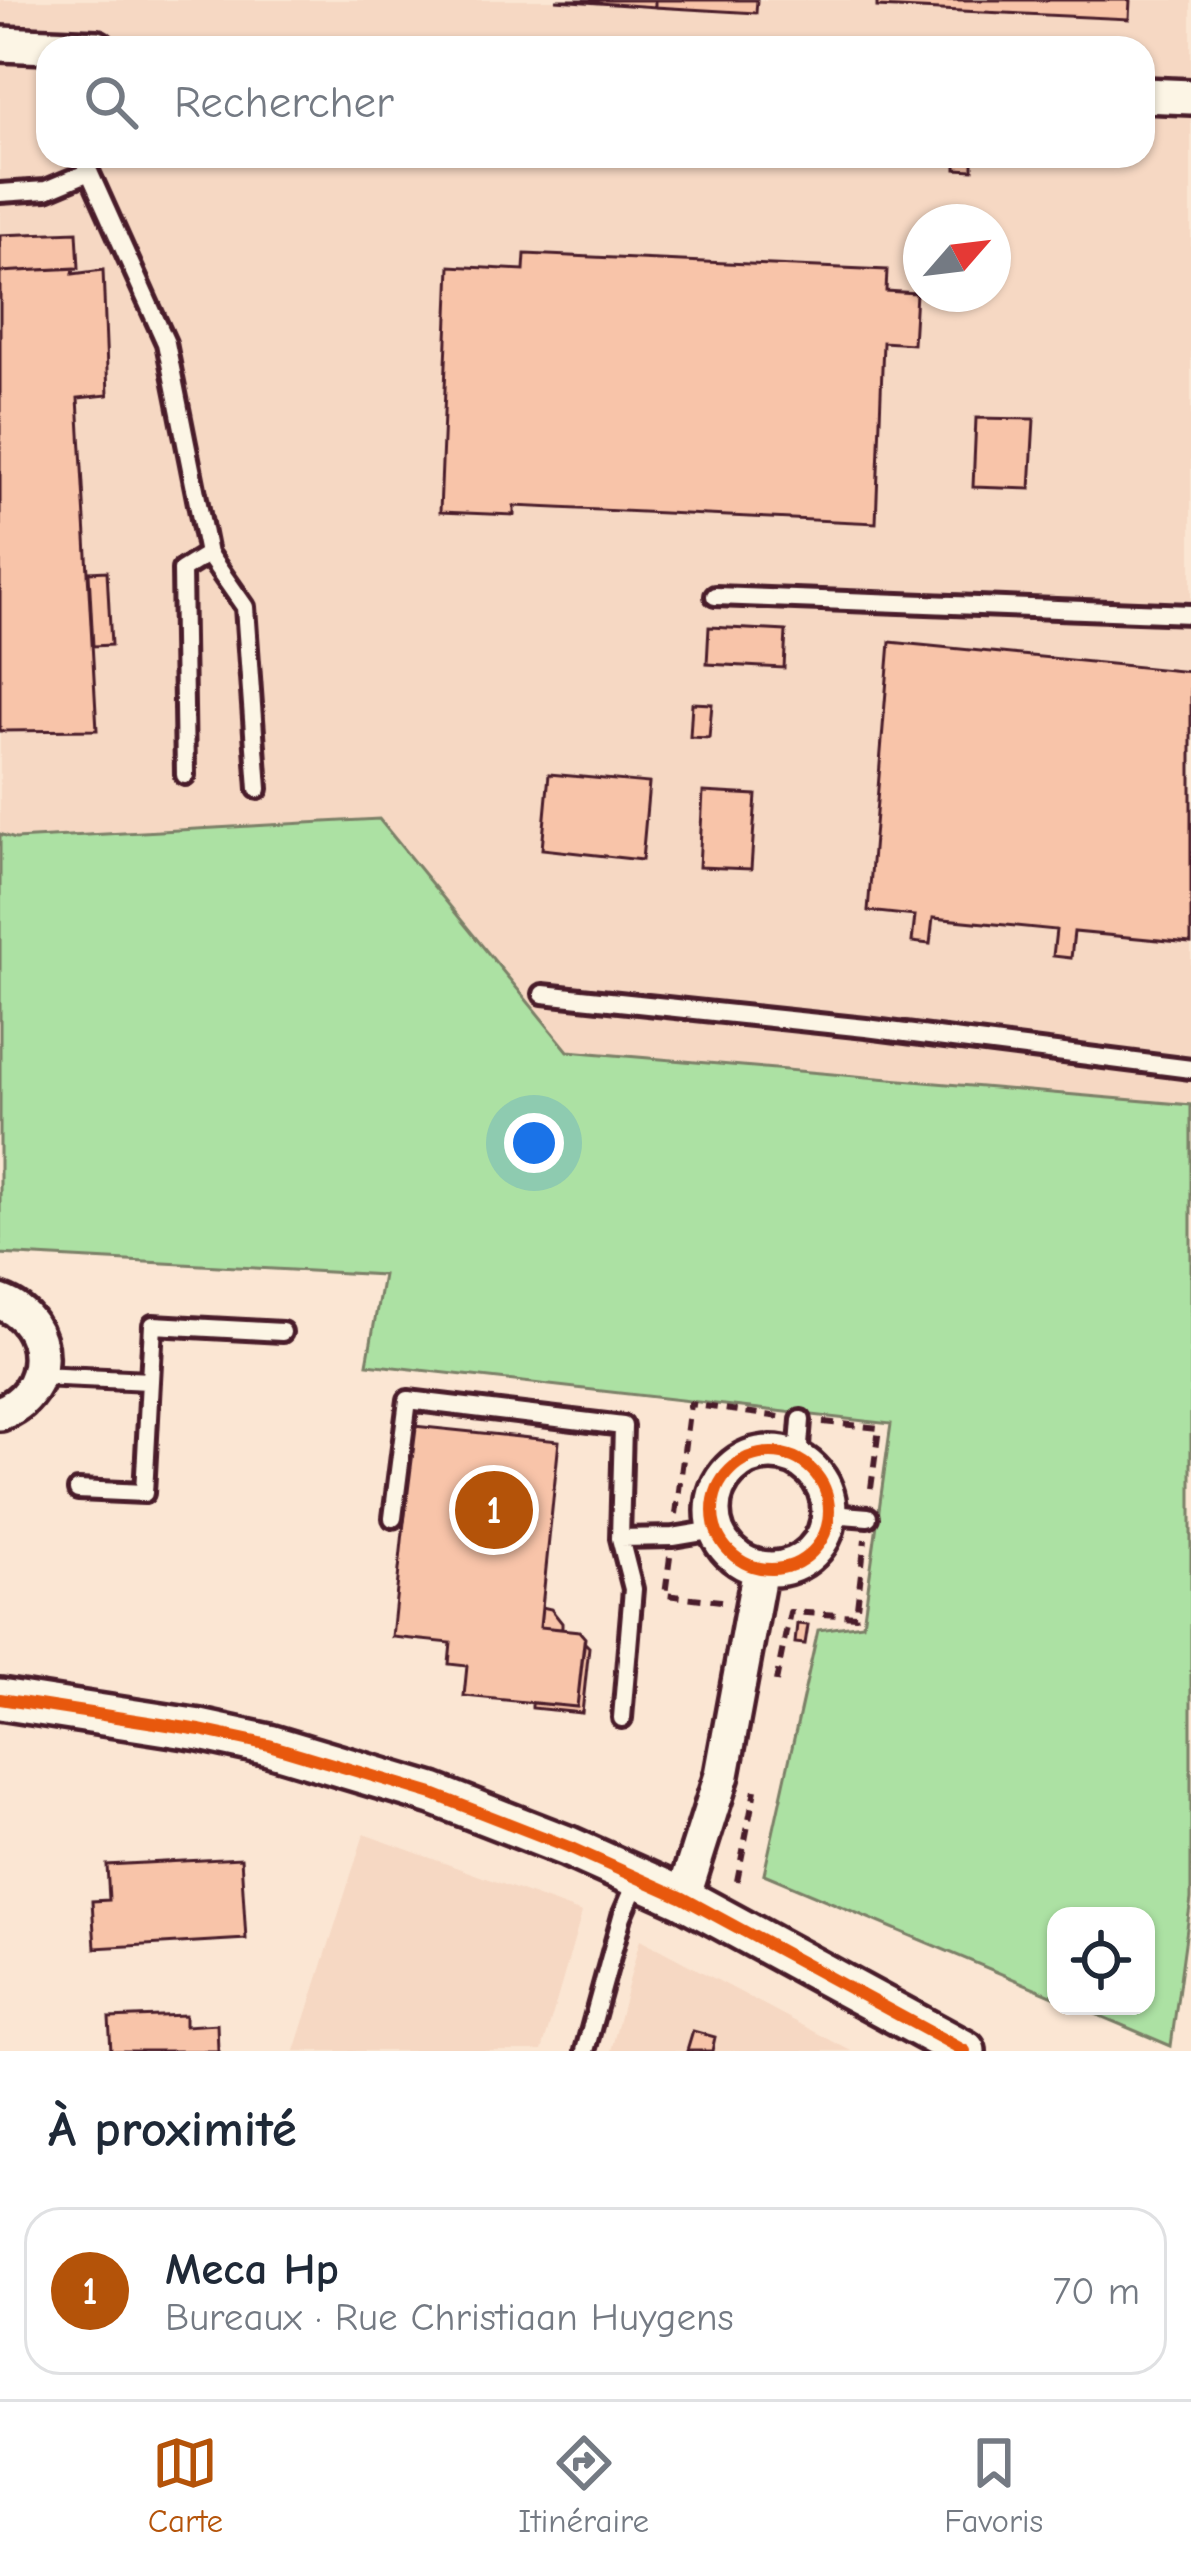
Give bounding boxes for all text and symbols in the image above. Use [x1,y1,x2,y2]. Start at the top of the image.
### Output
search box [36,36,1155,168]
icon: search [78,69,144,135]
text: Rechercher [174,76,394,128]
north arrow [903,204,1011,312]
your location [504,1113,564,1173]
pin: 1 [455,1465,533,1555]
map controls [1047,1907,1155,2015]
button: locate [1047,1907,1155,2015]
text: À proximité [48,2100,297,2159]
text: Meca Hp [165,2243,339,2295]
text: 1 [82,2269,98,2314]
text: 70 m [1053,2269,1140,2314]
text: Bureaux · Rue Christiaan Huygens [165,2295,734,2340]
tab: Carte [148,2430,223,2540]
tab: Itinéraire [518,2430,649,2540]
tab: Favoris [944,2430,1043,2540]

